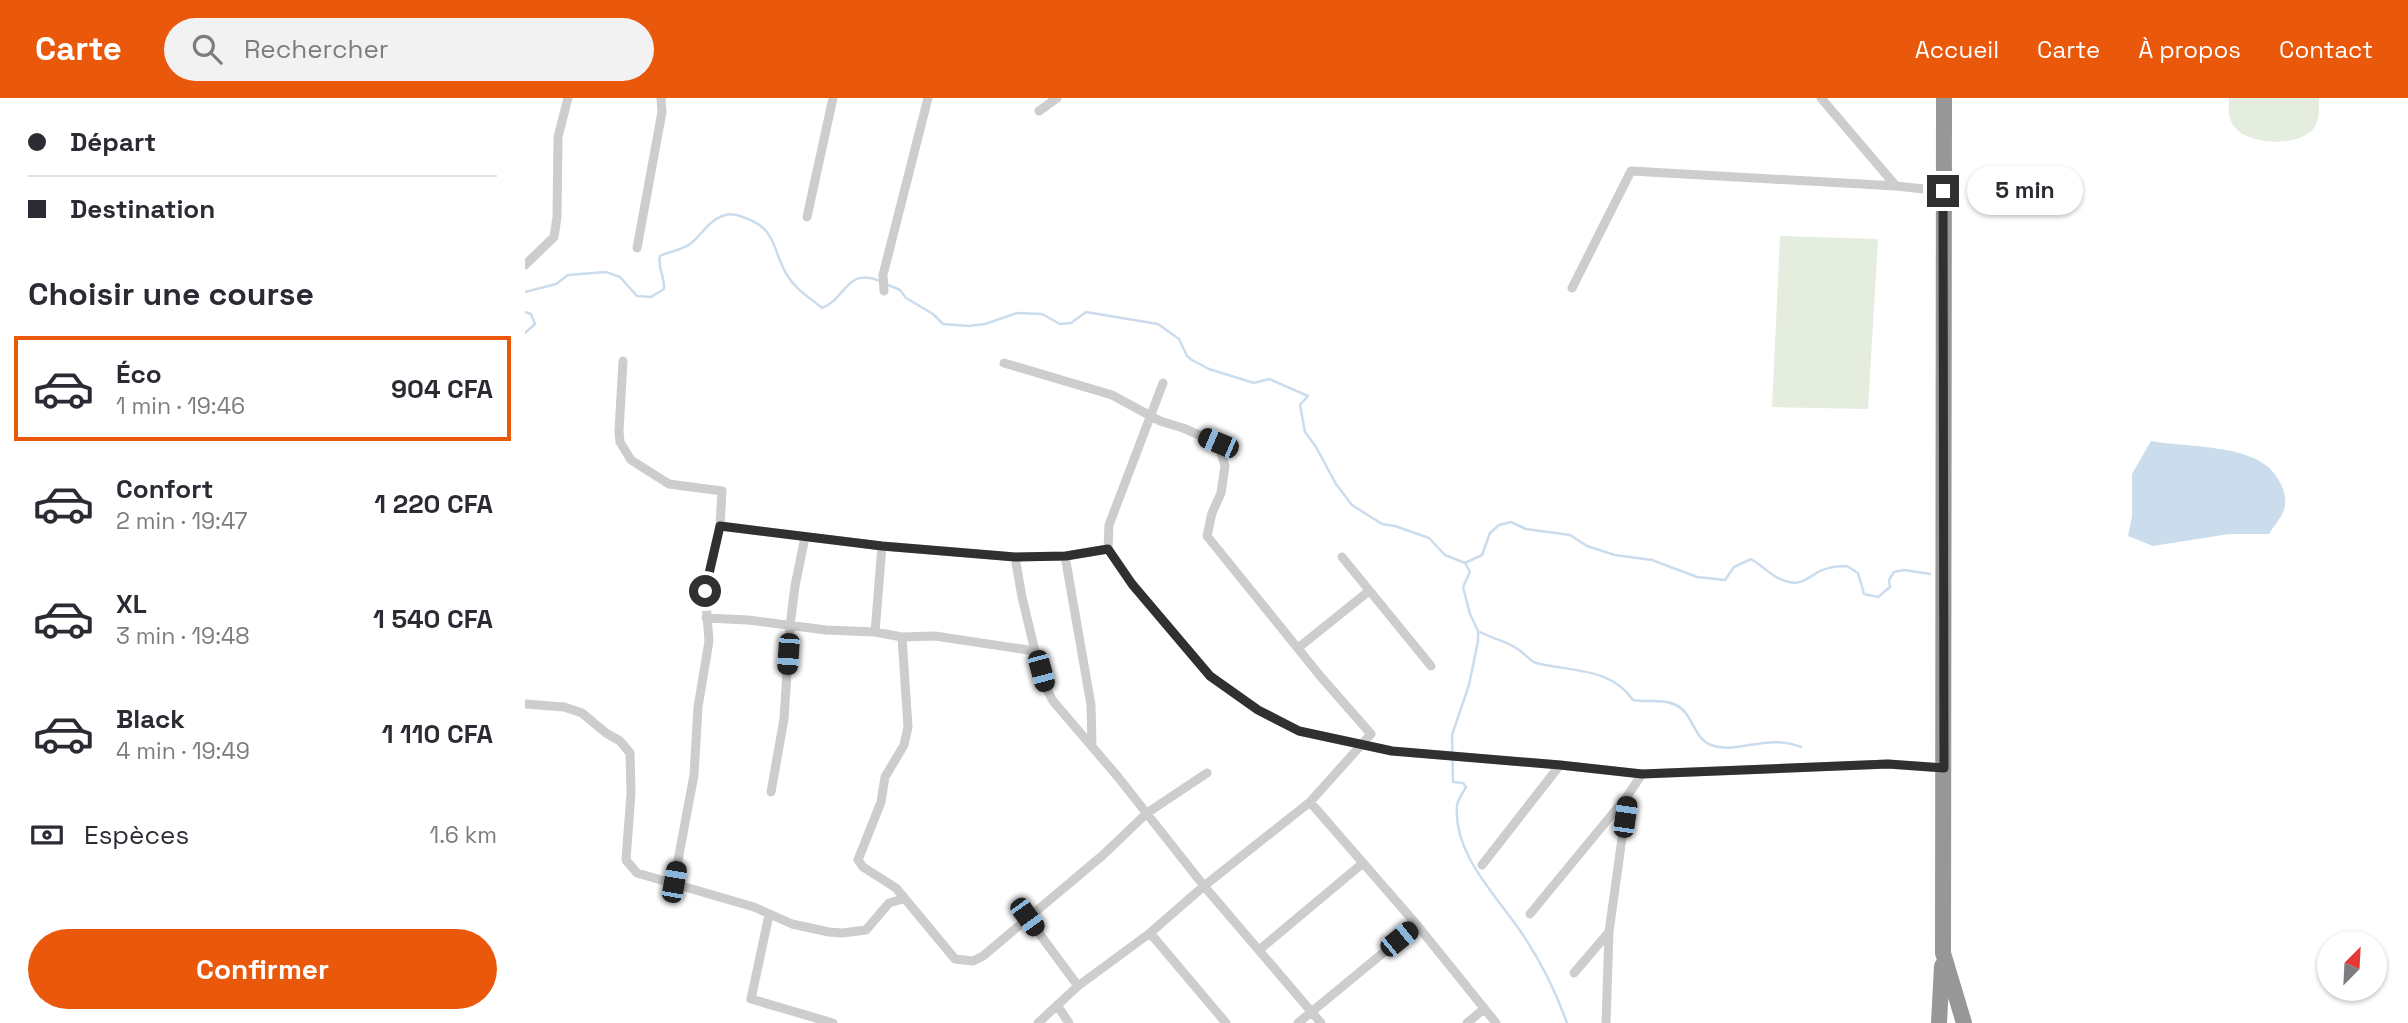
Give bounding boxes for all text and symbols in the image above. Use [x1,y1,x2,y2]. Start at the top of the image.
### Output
search box [164,18,654,81]
text: Carte [35,28,122,70]
icon: search [188,30,226,68]
text: Rechercher [244,32,389,66]
text: Accueil [1915,34,1999,65]
text: Carte [2037,34,2100,65]
text: À propos [2138,34,2241,65]
text: Contact [2279,34,2373,65]
text: Départ [70,125,156,159]
callout: 5 min [1967,166,2083,216]
route end [1927,175,1959,207]
text: 5 min [1995,175,2055,205]
text: Destination [70,192,215,226]
text: Choisir une course [28,274,314,314]
icon: car [32,357,95,420]
text: Éco [116,357,162,391]
text: 904 CFA [391,372,493,406]
text: 1 min · 19:46 [116,391,245,421]
car [1195,425,1242,461]
icon: car [32,472,95,535]
text: Confort [116,472,213,506]
text: 1 220 CFA [374,487,493,521]
text: 2 min · 19:47 [116,506,248,536]
route start [689,575,721,607]
icon: car [32,587,95,650]
text: XL [116,587,147,621]
text: 1 540 CFA [373,602,493,636]
text: 3 min · 19:48 [116,621,250,651]
car [777,632,800,676]
car [1026,648,1057,694]
icon: car [32,702,95,765]
text: Black [116,702,185,736]
text: 1 110 CFA [382,717,493,751]
text: 4 min · 19:49 [116,736,250,766]
car [1612,795,1639,839]
icon: cash [28,816,66,854]
text: Espèces [84,818,189,852]
text: 1.6 km [430,820,497,850]
car [661,859,688,905]
car [1007,894,1048,940]
car [1377,918,1422,960]
button: Confirmer [28,929,497,1009]
north arrow [2317,931,2387,1001]
map controls [2317,931,2387,1001]

